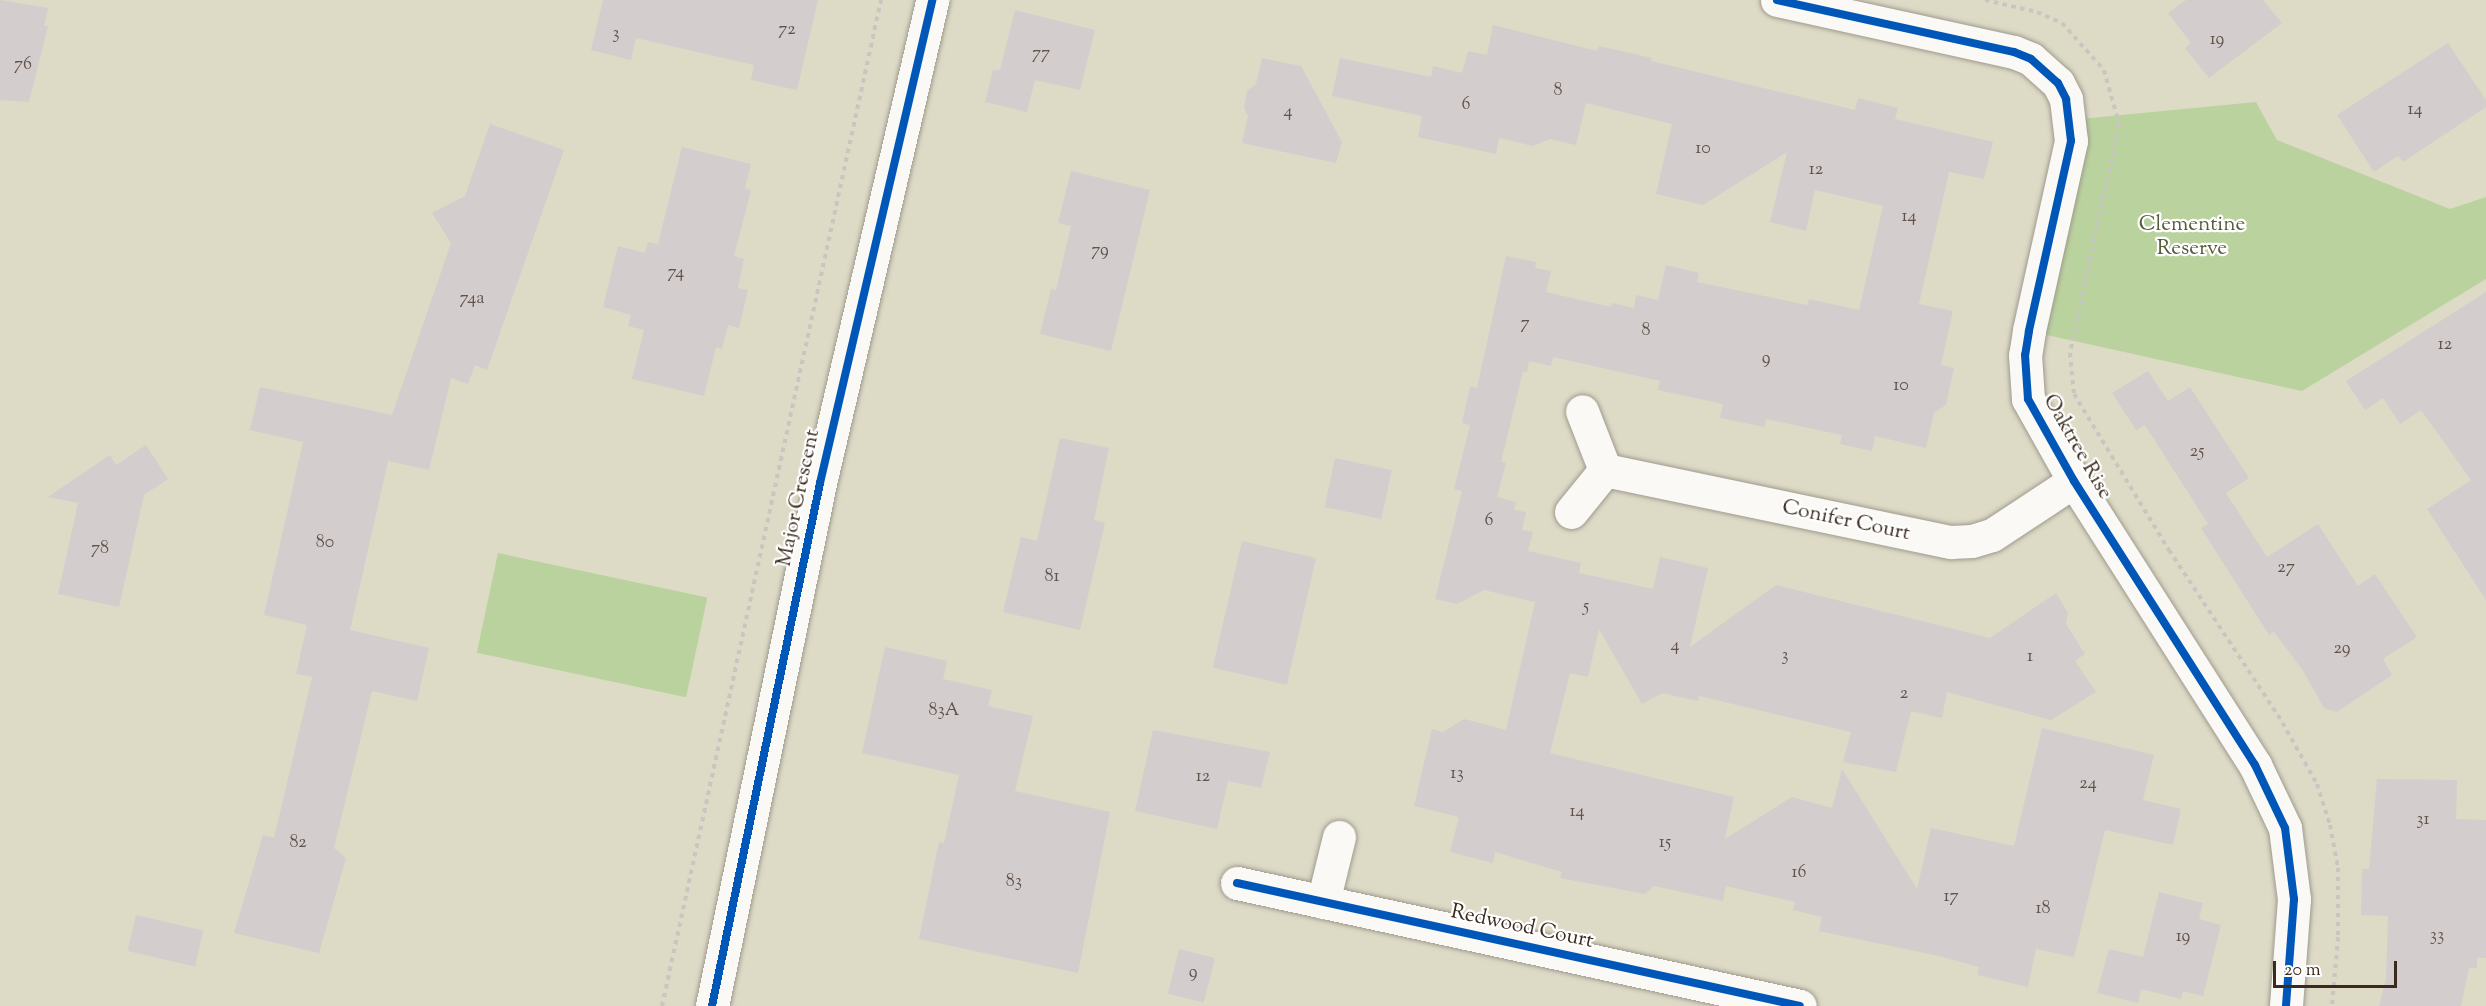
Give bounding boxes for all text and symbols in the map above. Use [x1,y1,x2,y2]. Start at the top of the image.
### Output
house number: 72 [778,19,796,41]
house number: 3 [612,23,620,45]
house number: 19 [2210,29,2224,51]
house number: 77 [1032,43,1050,65]
house number: 76 [14,54,32,76]
house number: 8 [1554,80,1562,102]
house number: 6 [1462,94,1470,116]
house number: 14 [2407,99,2423,121]
house number: 4 [1283,101,1293,123]
house number: 10 [1695,138,1711,160]
house number: 12 [1809,159,1823,181]
house number: 14 [1901,206,1917,228]
park label: Clementine Reserve [2139,212,2245,262]
house number: 79 [1091,240,1109,262]
house number: 74 [668,262,684,284]
house number: 74a [459,288,485,310]
house number: 7 [1520,313,1530,335]
house number: 8 [1642,320,1650,342]
house number: 12 [2438,334,2452,356]
house number: 9 [1762,348,1770,370]
house number: 10 [1893,375,1909,397]
street label: Oaktree Rise [2037,390,2117,504]
street label: Major Crescent [772,427,826,569]
house number: 25 [2190,441,2204,463]
street label: Conifer Court [1780,495,1912,547]
house number: 6 [1485,510,1493,532]
house number: 80 [316,532,334,554]
house number: 78 [91,538,109,560]
house number: 27 [2277,557,2295,579]
house number: 81 [1044,566,1060,588]
house number: 5 [1583,596,1589,618]
house number: 4 [1670,635,1680,657]
house number: 29 [2333,638,2351,660]
house number: 3 [1781,645,1789,667]
house number: 1 [2027,646,2033,668]
house number: 2 [1900,683,1908,705]
house number: 83A [929,700,959,722]
house number: 13 [1450,763,1464,785]
house number: 12 [1196,766,1210,788]
house number: 24 [2079,773,2097,795]
house number: 14 [1569,801,1585,823]
house number: 31 [2416,809,2430,831]
house number: 82 [289,832,307,854]
house number: 15 [1659,832,1671,854]
house number: 16 [1791,862,1807,884]
house number: 83 [1006,871,1022,893]
house number: 17 [1943,886,1959,908]
house number: 18 [2035,898,2051,920]
street label: Redwood Court [1448,900,1596,954]
house number: 33 [2430,925,2444,947]
house number: 19 [2176,926,2190,948]
scale bar [2276,949,2400,987]
text: 20 m [2284,958,2321,984]
house number: 9 [1189,962,1197,984]

